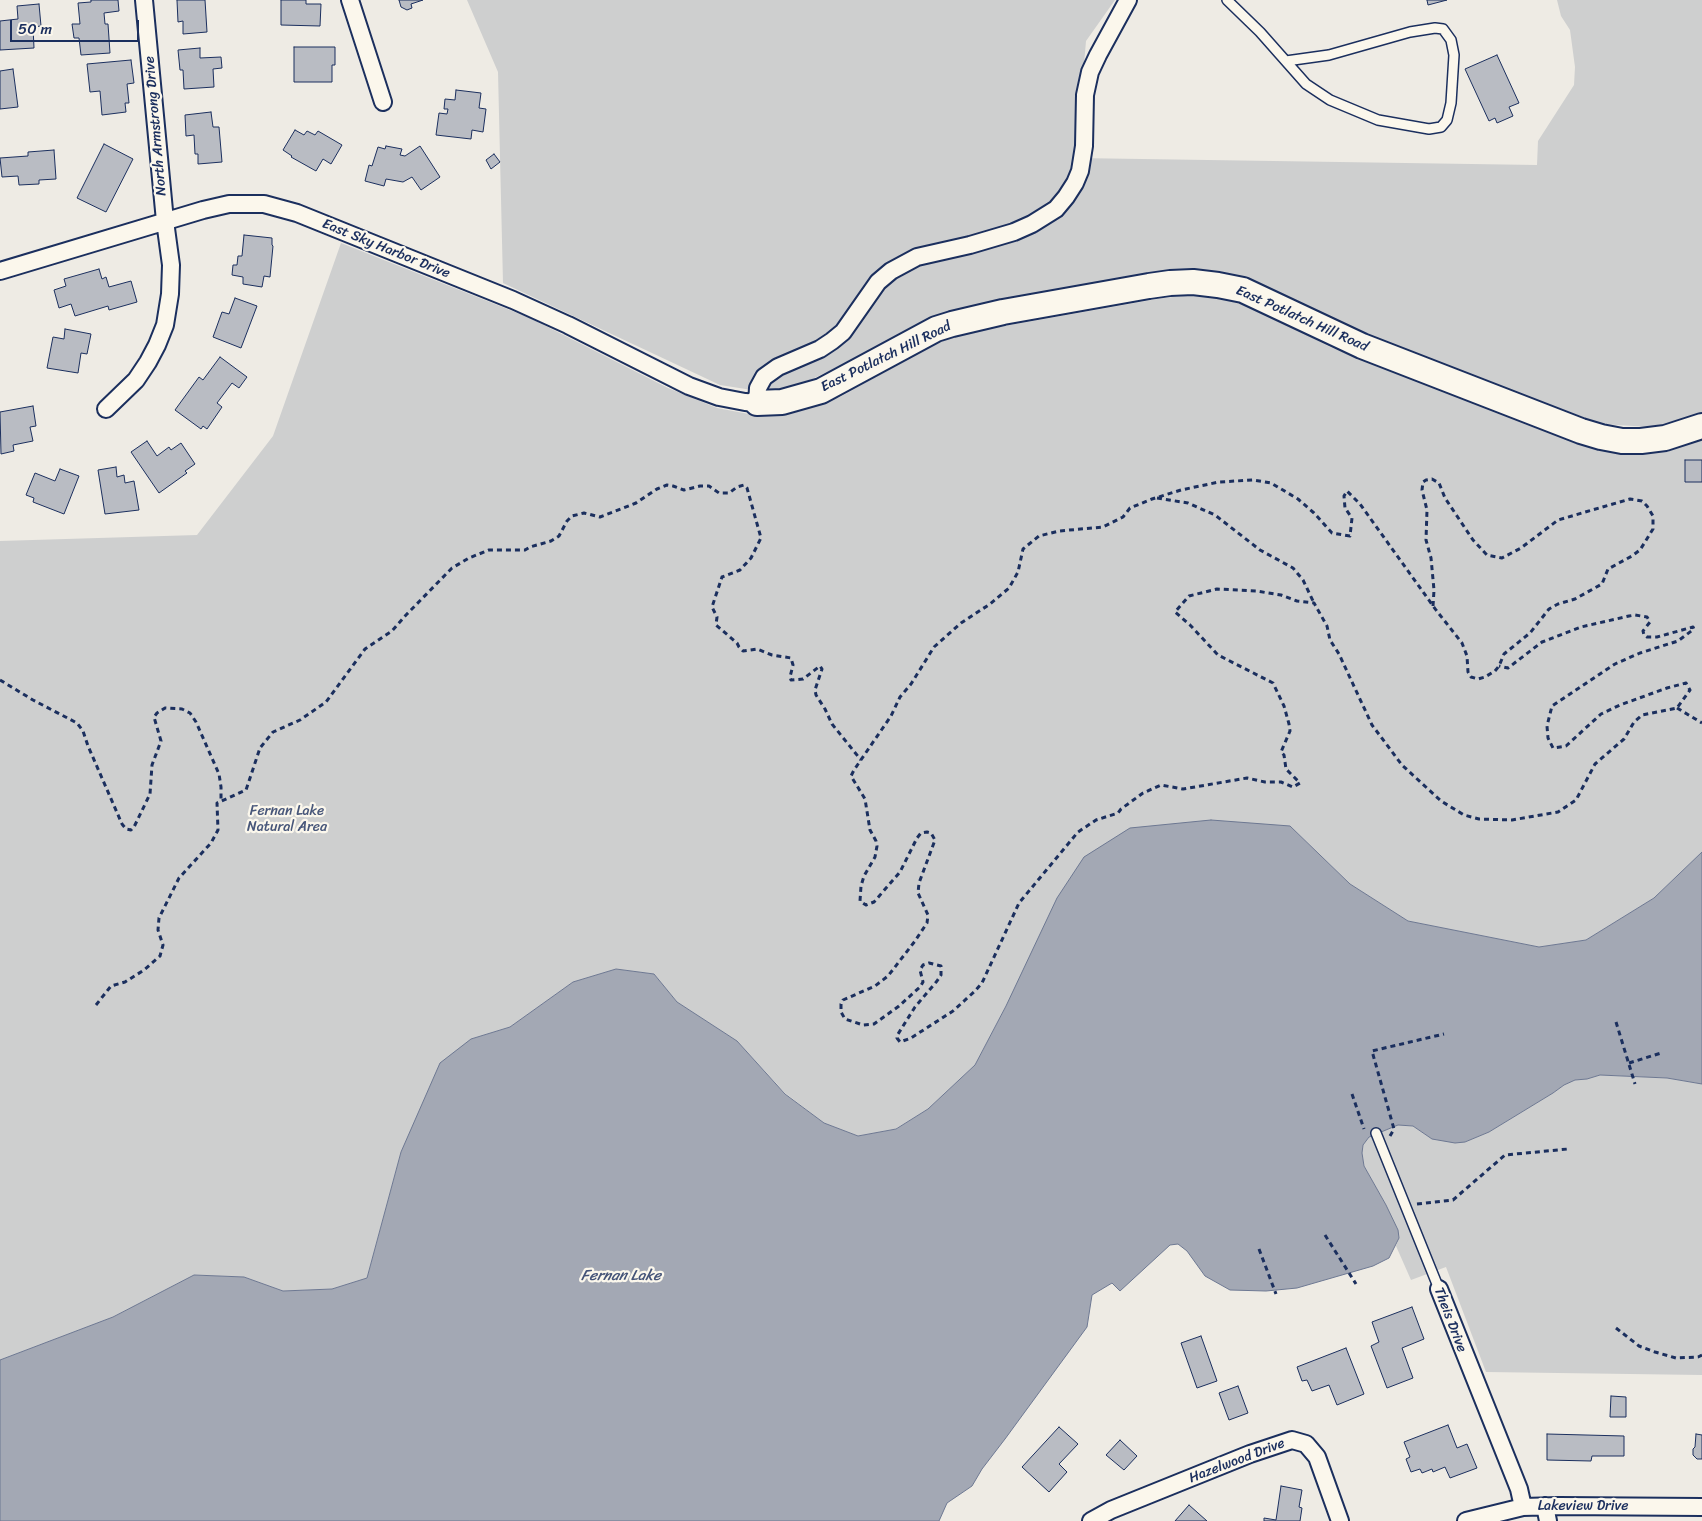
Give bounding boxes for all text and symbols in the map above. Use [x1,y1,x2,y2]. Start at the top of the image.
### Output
scale bar [12,10,141,42]
text: 50 m [18,16,52,42]
street label: North Armstrong Drive [142,56,170,196]
street label: East Sky Harbor Drive [320,216,452,282]
street label: East Potlatch Hill Road [1233,282,1371,356]
street label: East Potlatch Hill Road [818,318,954,396]
park label: Fernan Lake Natural Area [247,803,327,836]
water label: Fernan Lake [581,1267,661,1285]
street label: Theis Drive [1430,1285,1470,1355]
street label: Hazelwood Drive [1187,1435,1287,1487]
street label: Lakeview Drive [1538,1498,1628,1514]

